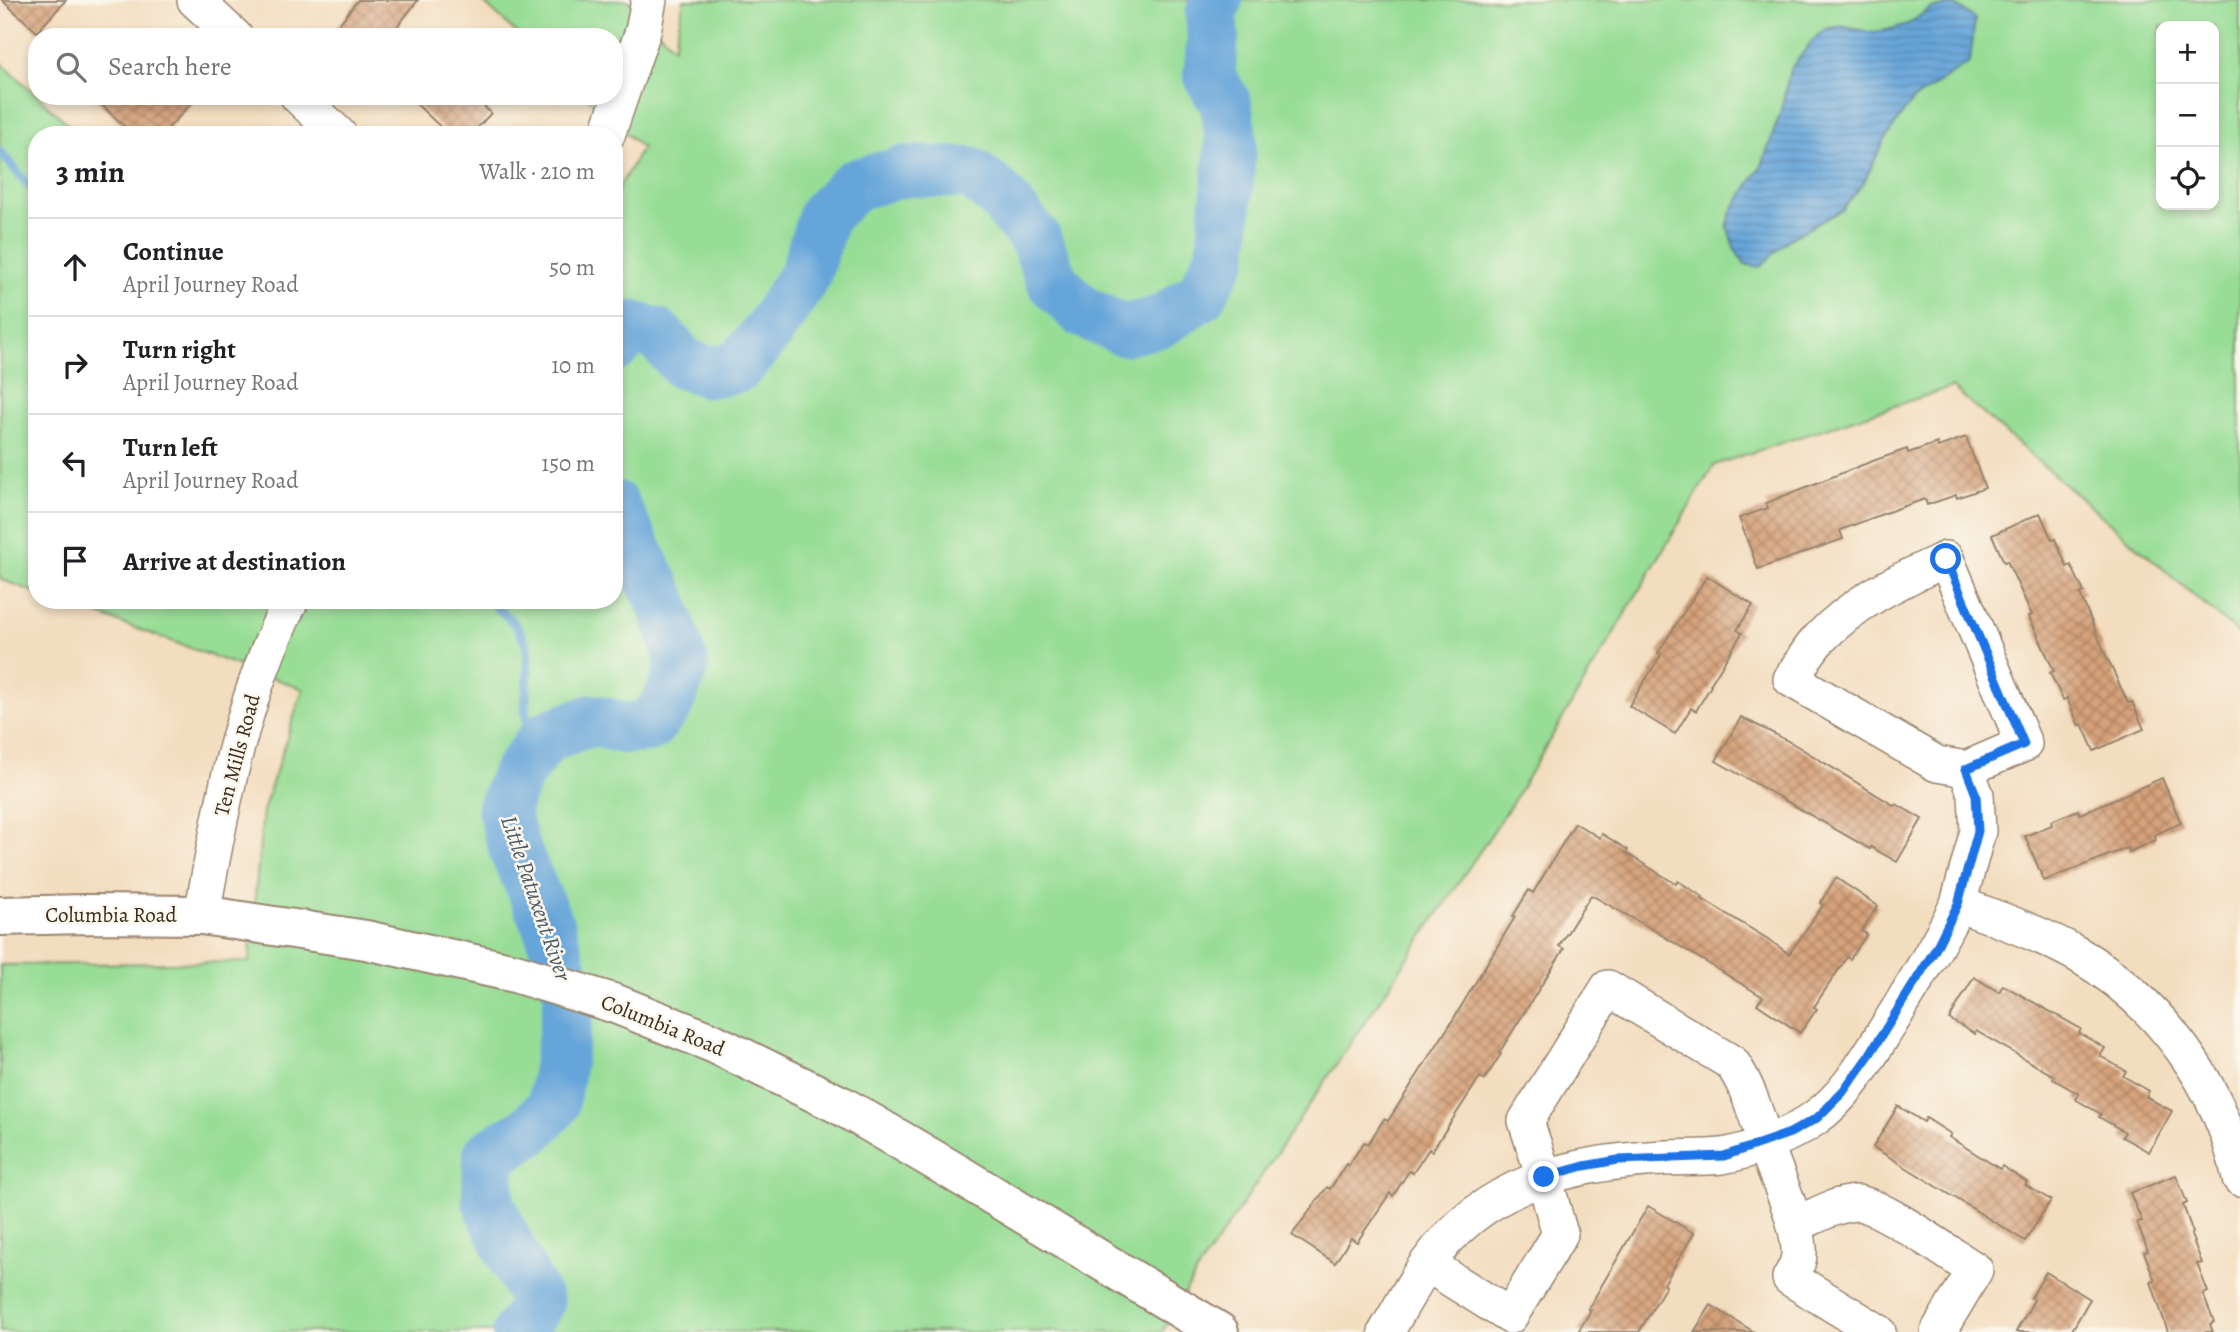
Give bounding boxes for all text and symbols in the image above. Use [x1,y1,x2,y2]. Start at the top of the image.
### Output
map controls [2156,21,2219,210]
button: + [2156,21,2219,84]
search box [28,28,623,105]
icon: search [52,48,90,86]
text: Search here [108,49,232,84]
button: − [2156,84,2219,147]
button: locate [2156,147,2219,210]
text: 3 min [56,152,125,192]
text: Walk · 210 m [479,156,595,187]
text: Continue [123,234,224,269]
icon: ahead [56,248,94,286]
text: 50 m [549,252,595,283]
text: April Journey Road [123,269,299,300]
text: Turn right [123,332,236,367]
icon: right [56,346,94,384]
text: 10 m [551,350,595,381]
text: April Journey Road [123,367,299,398]
text: Turn left [123,430,218,465]
icon: left [56,444,94,482]
text: 150 m [541,448,595,479]
text: April Journey Road [123,465,299,496]
icon: arrive [56,542,94,580]
route start [1930,543,1961,574]
text: Arrive at destination [123,544,346,579]
street label: Ten Mills Road [207,690,267,819]
water label: Little Patuxent River [493,811,579,986]
street label: Columbia Road [45,901,177,929]
street label: Columbia Road [597,987,730,1063]
route end [1528,1161,1559,1192]

